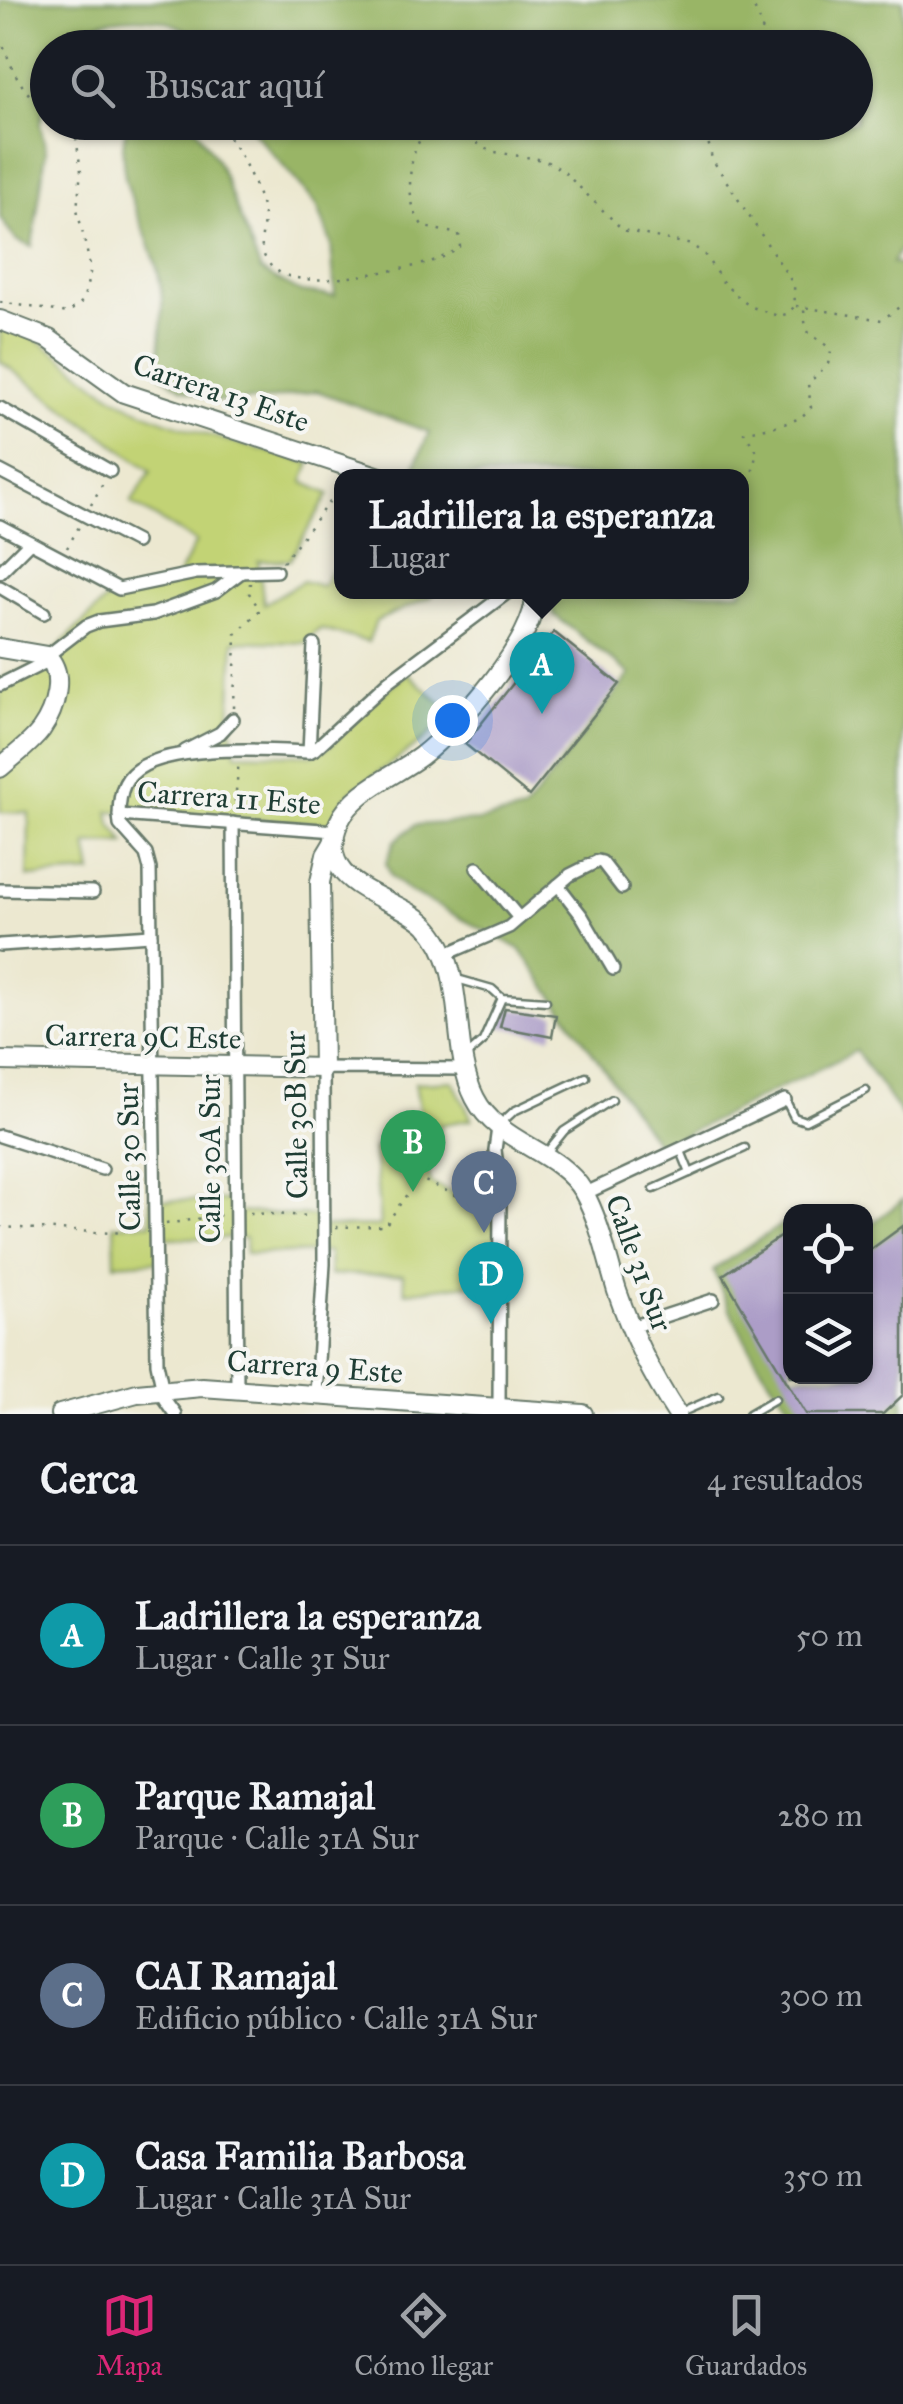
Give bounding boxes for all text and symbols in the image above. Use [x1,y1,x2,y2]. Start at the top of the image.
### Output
search box [30,30,873,140]
icon: search [65,58,120,113]
text: Buscar aquí [145,62,324,108]
street label: Carrera 13 Este [128,346,314,440]
popup [334,469,749,599]
text: Ladrillera la esperanza [368,492,715,538]
text: Lugar [368,538,450,577]
pin: A [510,632,574,714]
your location [427,695,478,746]
street label: Carrera 11 Este [136,774,322,822]
street label: Carrera 9C Este [44,1017,242,1058]
street label: Calle 30B Sur [277,1030,315,1200]
street label: Calle 30A Sur [192,1074,228,1243]
street label: Calle 30 Sur [110,1082,148,1232]
pin: B [380,1110,446,1192]
pin: C [452,1150,516,1233]
street label: Calle 31 Sur [598,1190,681,1337]
map controls [783,1204,873,1384]
button: locate [783,1204,873,1294]
pin: D [458,1242,524,1324]
button: layers [783,1294,873,1384]
street label: Carrera 9 Este [226,1343,404,1392]
text: Cerca [40,1453,137,1505]
text: 4 resultados [707,1460,863,1499]
text: Ladrillera la esperanza [135,1593,481,1639]
text: A [62,1616,83,1655]
text: 50 m [796,1616,863,1655]
text: Lugar · Calle 31 Sur [135,1639,389,1678]
text: Parque Ramajal [135,1773,375,1819]
text: B [62,1796,83,1835]
text: 280 m [778,1796,863,1835]
text: Parque · Calle 31A Sur [135,1819,419,1858]
text: CAI Ramajal [135,1953,337,1999]
text: C [62,1976,83,2015]
text: 300 m [779,1976,863,2015]
text: Edificio público · Calle 31A Sur [135,1999,537,2038]
text: Casa Familia Barbosa [135,2133,466,2179]
text: D [60,2156,85,2195]
text: 350 m [783,2156,863,2195]
text: Lugar · Calle 31A Sur [135,2179,411,2218]
tab: Mapa [96,2288,162,2383]
tab: Cómo llegar [354,2288,493,2383]
tab: Guardados [685,2288,807,2383]

